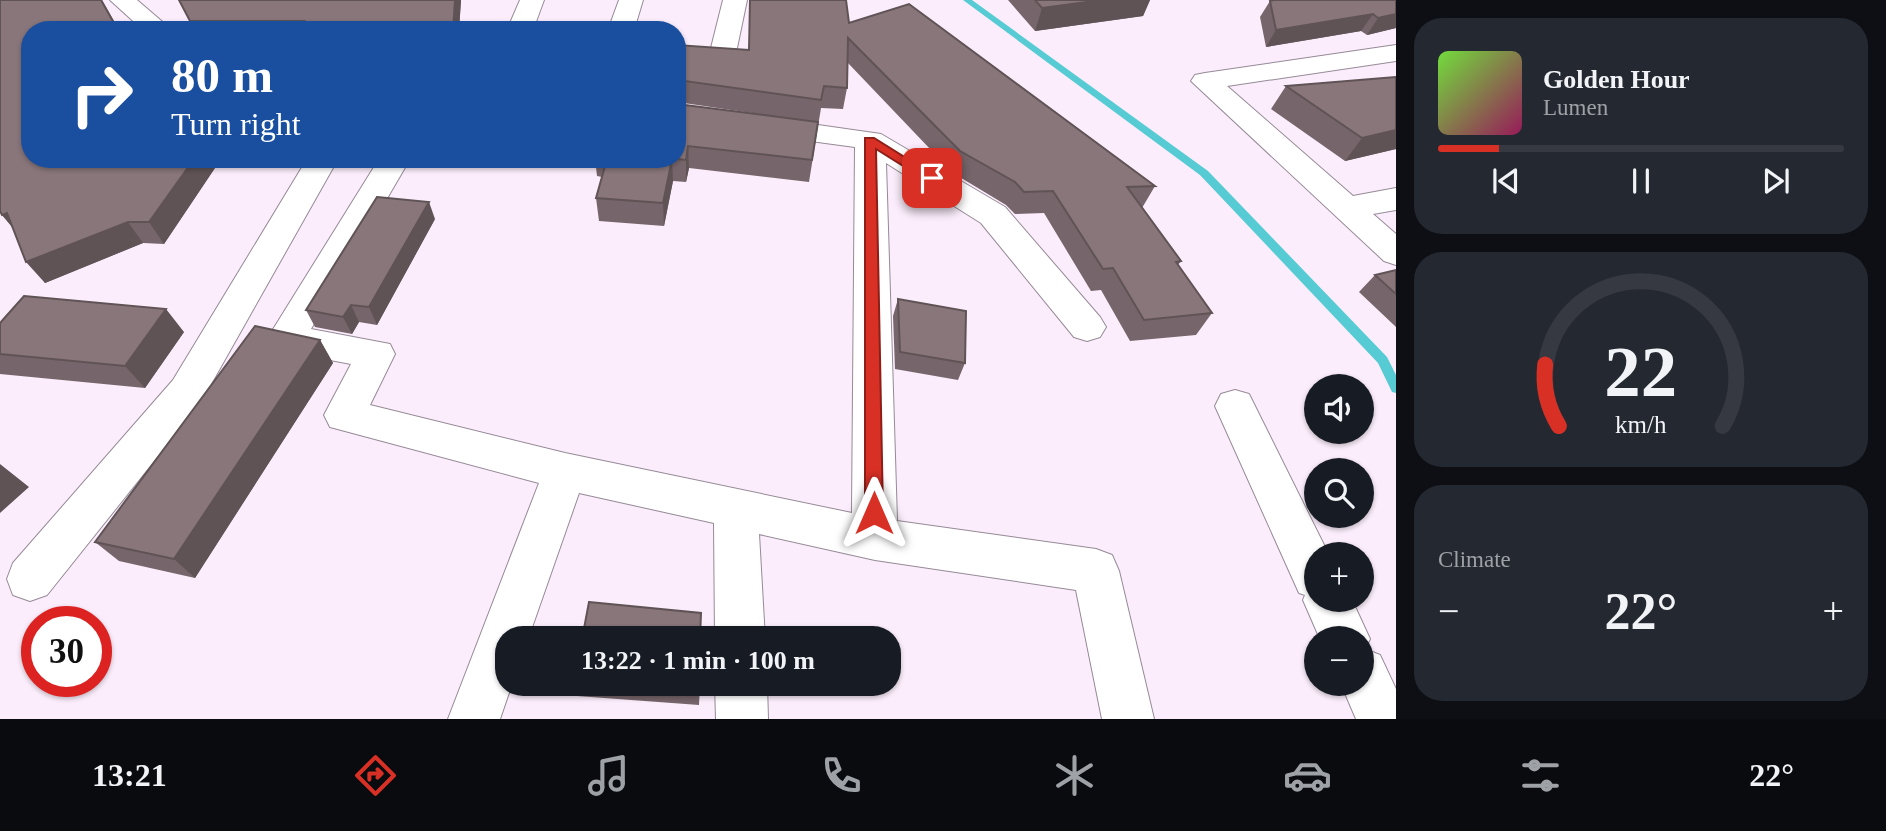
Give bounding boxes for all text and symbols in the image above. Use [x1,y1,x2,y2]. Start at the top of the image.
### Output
text: 80 m [171,48,273,103]
icon: right [56,49,147,140]
text: Golden Hour [1543,65,1690,94]
text: Lumen [1543,95,1608,120]
text: Turn right [171,106,301,142]
pin [902,148,962,208]
icon: arrive [913,159,951,197]
icon: previous [1487,162,1525,200]
icon: pause [1622,162,1660,200]
icon: next [1757,162,1795,200]
text: 22 [1605,331,1677,412]
map controls [1304,374,1374,696]
button: sound [1304,374,1374,444]
text: km/h [1615,410,1667,437]
button: search [1304,458,1374,528]
position arrow [837,476,911,550]
button: + [1304,542,1374,612]
text: Climate [1438,547,1511,572]
text: 22° [1605,583,1677,640]
text: − [1438,590,1459,632]
text: + [1823,590,1844,632]
speed limit sign: 30 [21,606,112,697]
button: − [1304,626,1374,696]
text: 13:22 · 1 min · 100 m [581,646,815,675]
icon: directions [351,751,400,800]
icon: music [584,751,633,800]
icon: phone [817,751,866,800]
icon: climate [1050,751,1099,800]
icon: car [1283,751,1332,800]
icon: filters [1516,751,1565,800]
text: 13:21 [92,757,167,793]
text: 22° [1749,757,1794,793]

